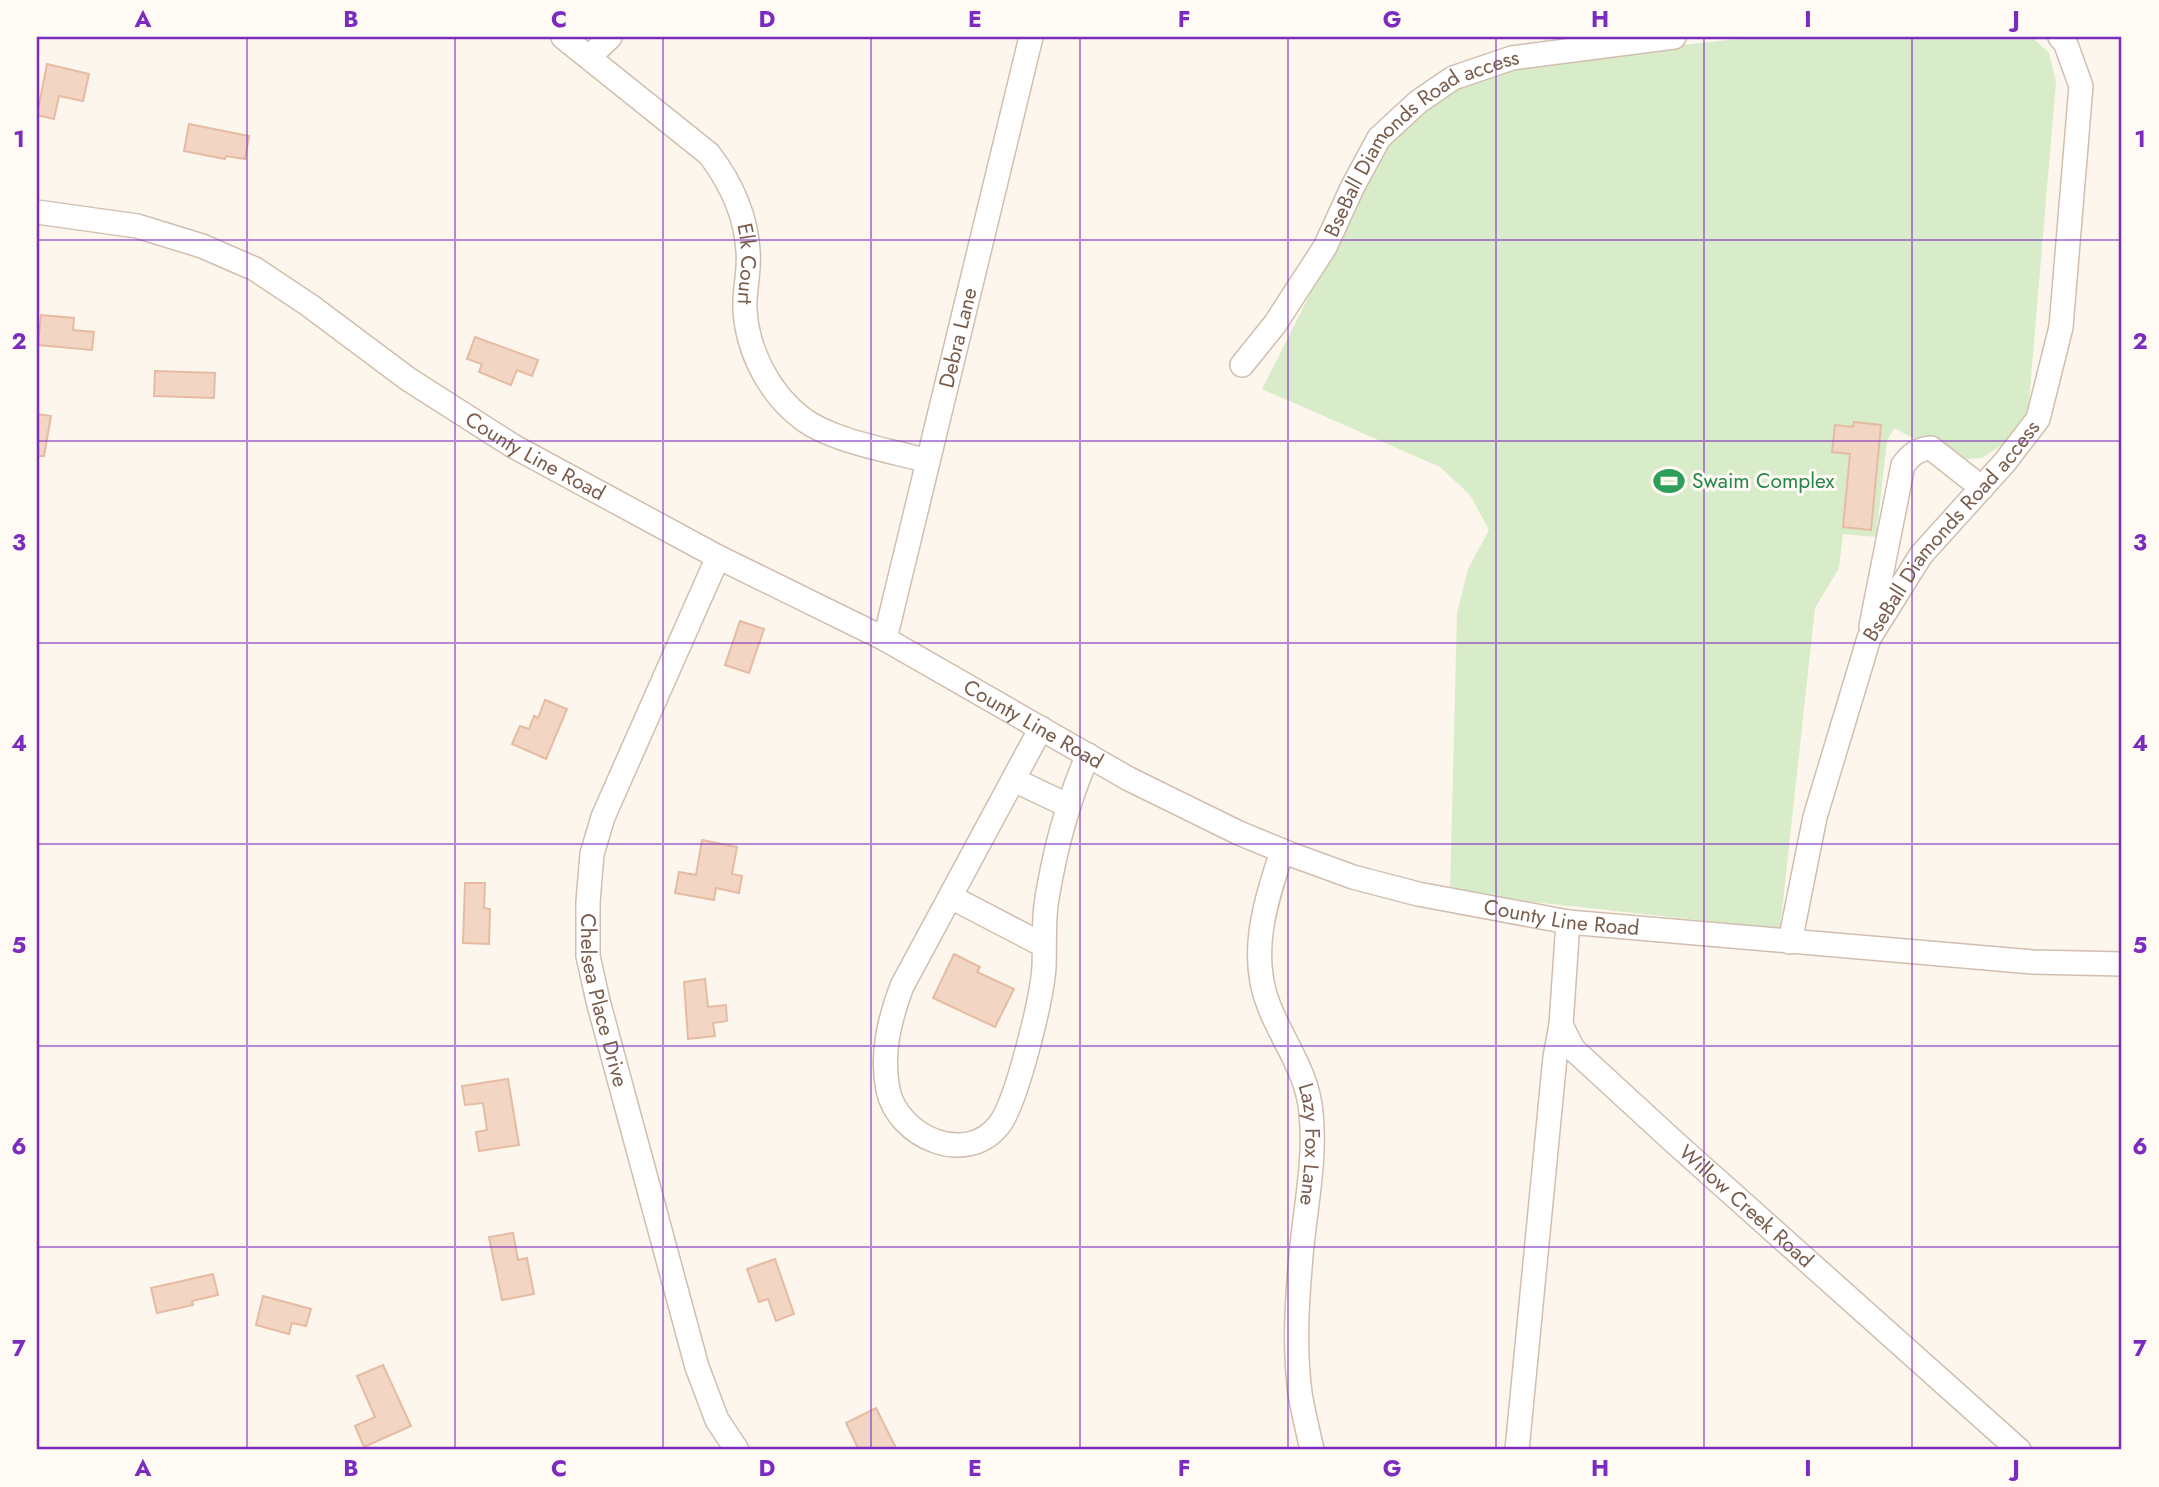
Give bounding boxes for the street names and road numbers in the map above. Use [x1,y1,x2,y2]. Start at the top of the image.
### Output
street label: BseBall Diamonds Road access [1317,42,1521,242]
street label: Elk Court [729,220,764,305]
street label: Debra Lane [931,284,985,391]
street label: County Line Road [459,404,610,508]
street label: BseBall Diamonds Road access [1856,414,2047,647]
street label: County Line Road [958,672,1109,776]
street label: County Line Road [1481,892,1641,943]
street label: Chelsea Place Drive [573,913,636,1090]
street label: Lazy Fox Lane [1291,1079,1327,1207]
street label: Willow Creek Road [1672,1138,1820,1275]

